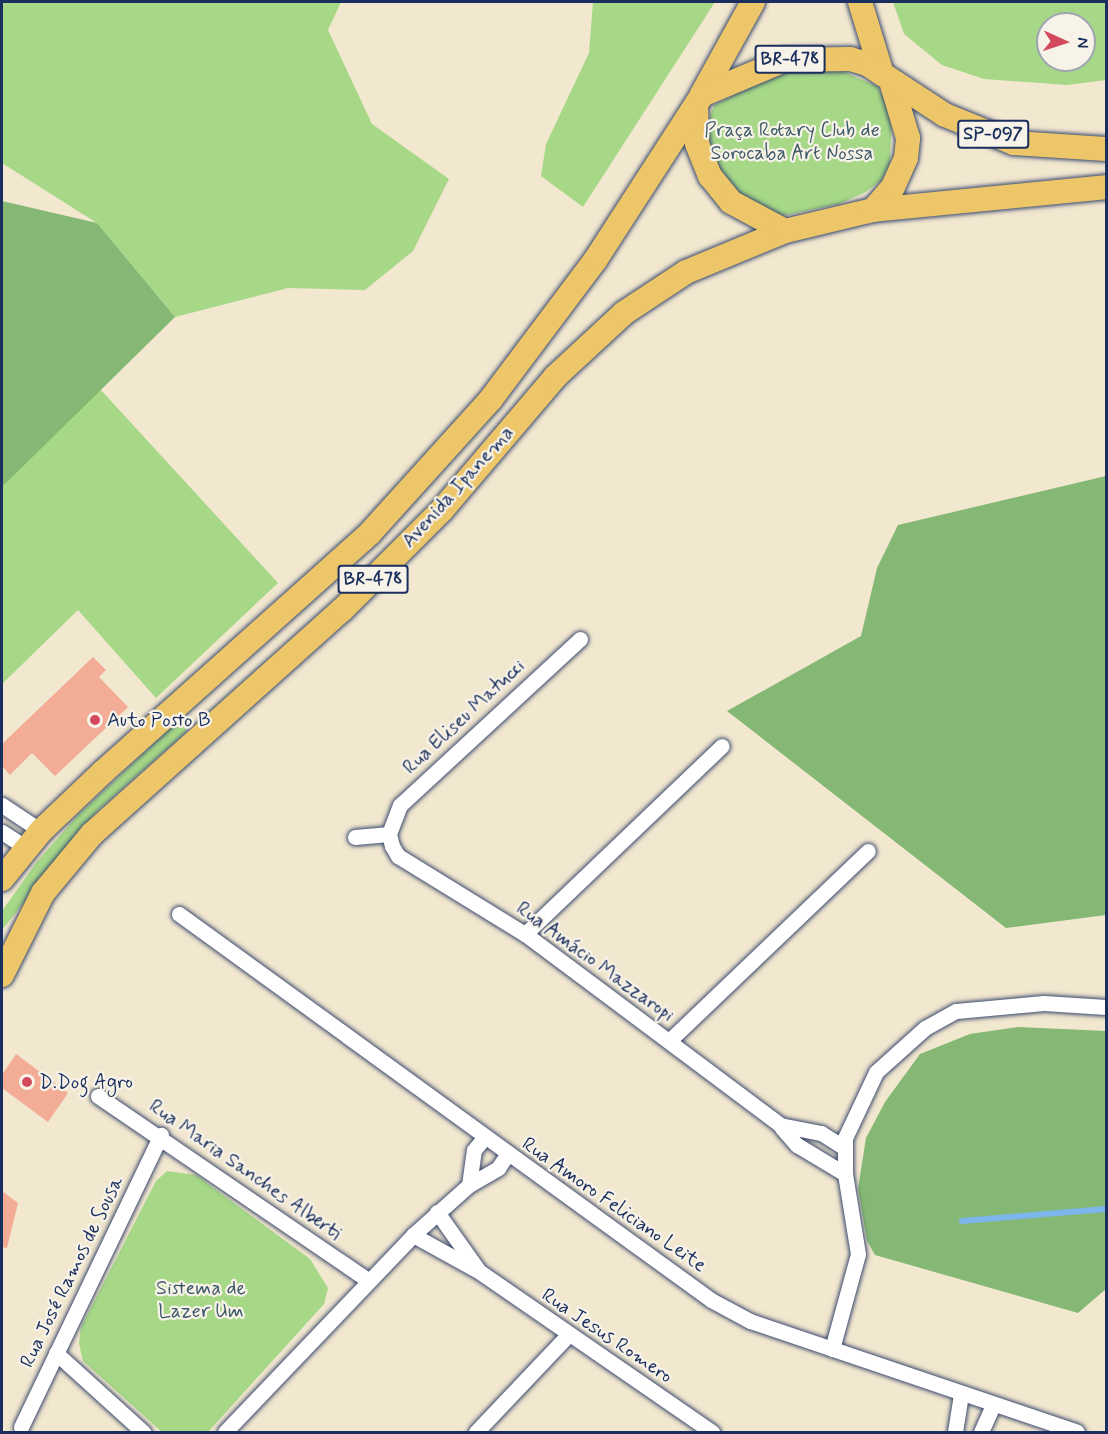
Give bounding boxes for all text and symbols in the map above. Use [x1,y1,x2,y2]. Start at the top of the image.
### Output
north arrow [1036,12,1096,72]
text: N [1072,37,1093,49]
road number: BR-478 [754,44,826,74]
park label: Praça Rotary Club de Sorocaba Art Nossa [703,119,881,166]
road number: SP-097 [957,119,1029,149]
street label: Avenida Ipanema [398,422,518,552]
road number: BR-478 [337,564,409,594]
street label: Rua Eliseu Matucci [399,655,529,779]
place label: Auto Posto B [107,708,209,732]
marker: Auto Posto B [88,713,102,727]
street label: Rua Amácio Mazzaropi [512,897,678,1027]
place label: D.Dog Agro [39,1070,132,1094]
marker: D.Dog Agro [20,1075,34,1089]
street label: Rua Maria Sanches Alberti [144,1094,346,1246]
street label: Rua Amoro Feliciano Leite [517,1132,711,1278]
street label: Rua José Ramos de Sousa [15,1171,129,1373]
park label: Sistema de Lazer Um [156,1277,246,1324]
street label: Rua Jesus Romero [538,1284,676,1388]

